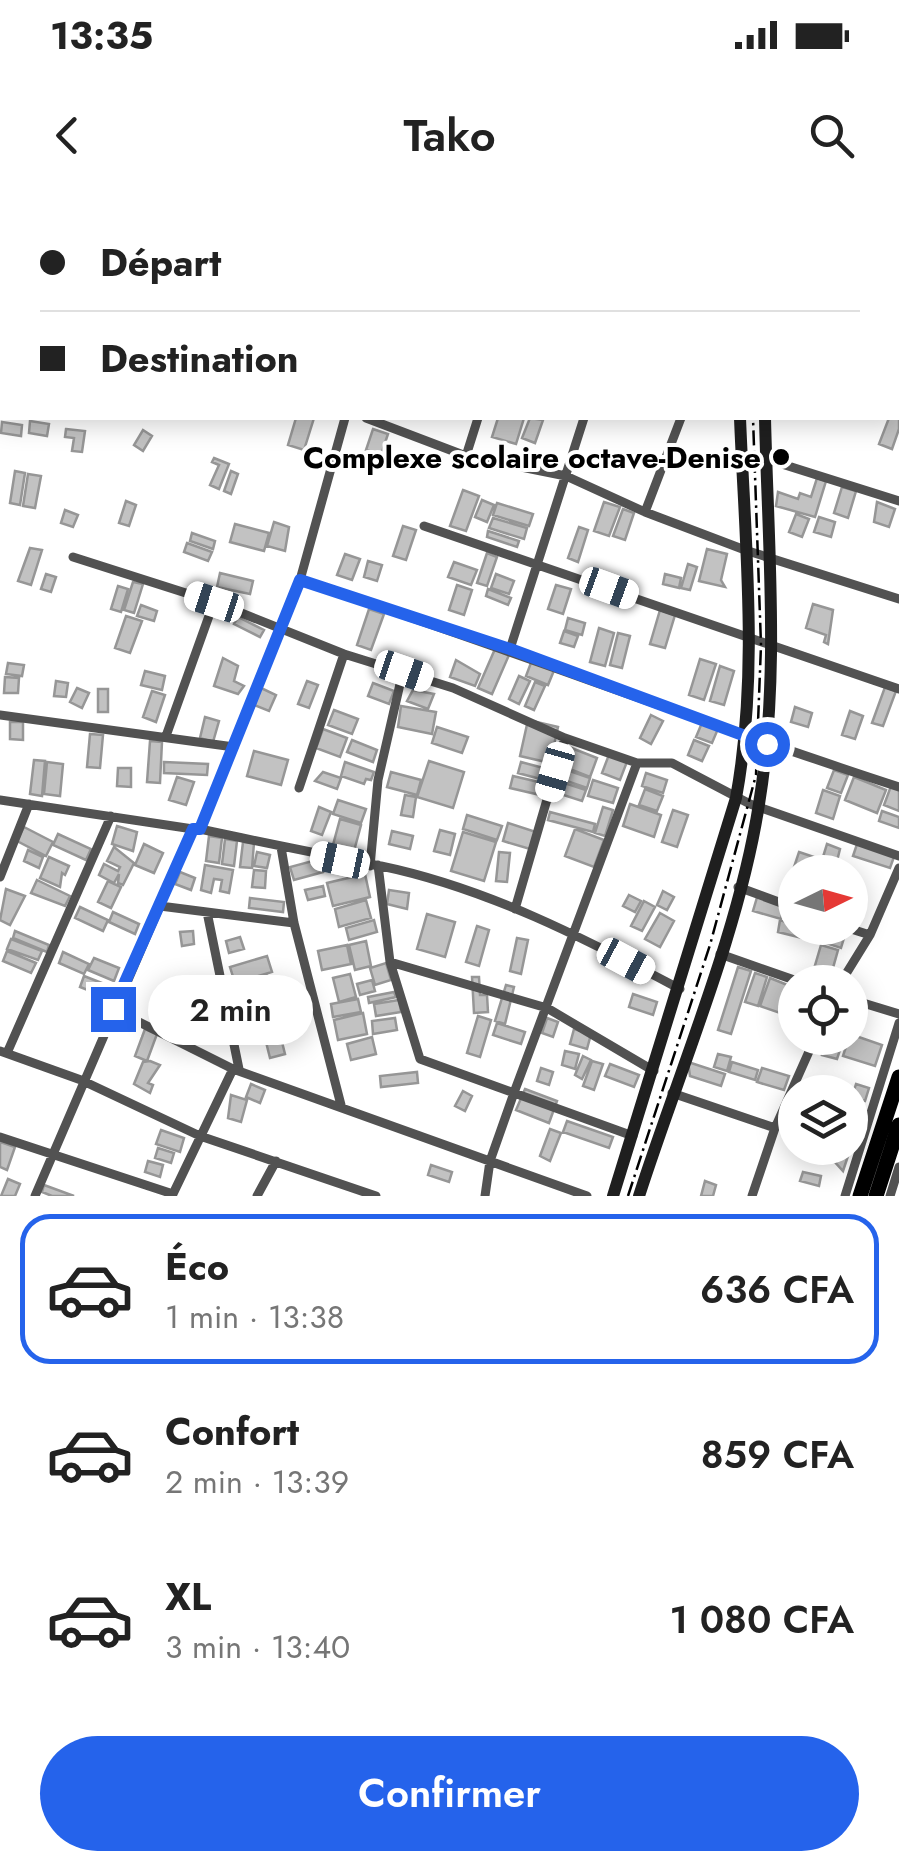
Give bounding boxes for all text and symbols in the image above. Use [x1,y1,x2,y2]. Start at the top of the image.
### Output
text: 13:35 [50,8,153,63]
text: Tako [403,103,496,168]
icon: back [40,108,95,163]
icon: search [804,108,859,163]
text: Départ [100,235,221,290]
text: Destination [100,331,299,386]
place label: Complexe scolaire octave-Denise [303,436,761,479]
marker: Complexe scolaire octave-Denise [770,446,792,468]
car [576,564,642,612]
car [181,578,247,626]
car [371,647,437,695]
route start [745,722,790,767]
car [532,739,578,805]
car [308,839,372,881]
north arrow [778,855,868,945]
map controls [778,855,868,1165]
car [592,934,660,988]
button: locate [778,965,868,1055]
callout: 2 min [148,974,313,1044]
route end [91,987,136,1032]
text: 2 min [189,987,272,1033]
button: layers [778,1075,868,1165]
text: Éco [165,1239,229,1294]
icon: car [45,1244,135,1334]
text: 636 CFA [700,1262,854,1317]
text: 1 min · 13:38 [165,1294,344,1340]
text: Confort [165,1404,299,1459]
icon: car [45,1409,135,1499]
text: 859 CFA [701,1427,854,1482]
text: 2 min · 13:39 [165,1459,349,1505]
text: XL [165,1569,211,1624]
icon: car [45,1574,135,1664]
text: 1 080 CFA [670,1592,854,1647]
text: 3 min · 13:40 [165,1624,350,1670]
button: Confirmer [40,1736,859,1851]

